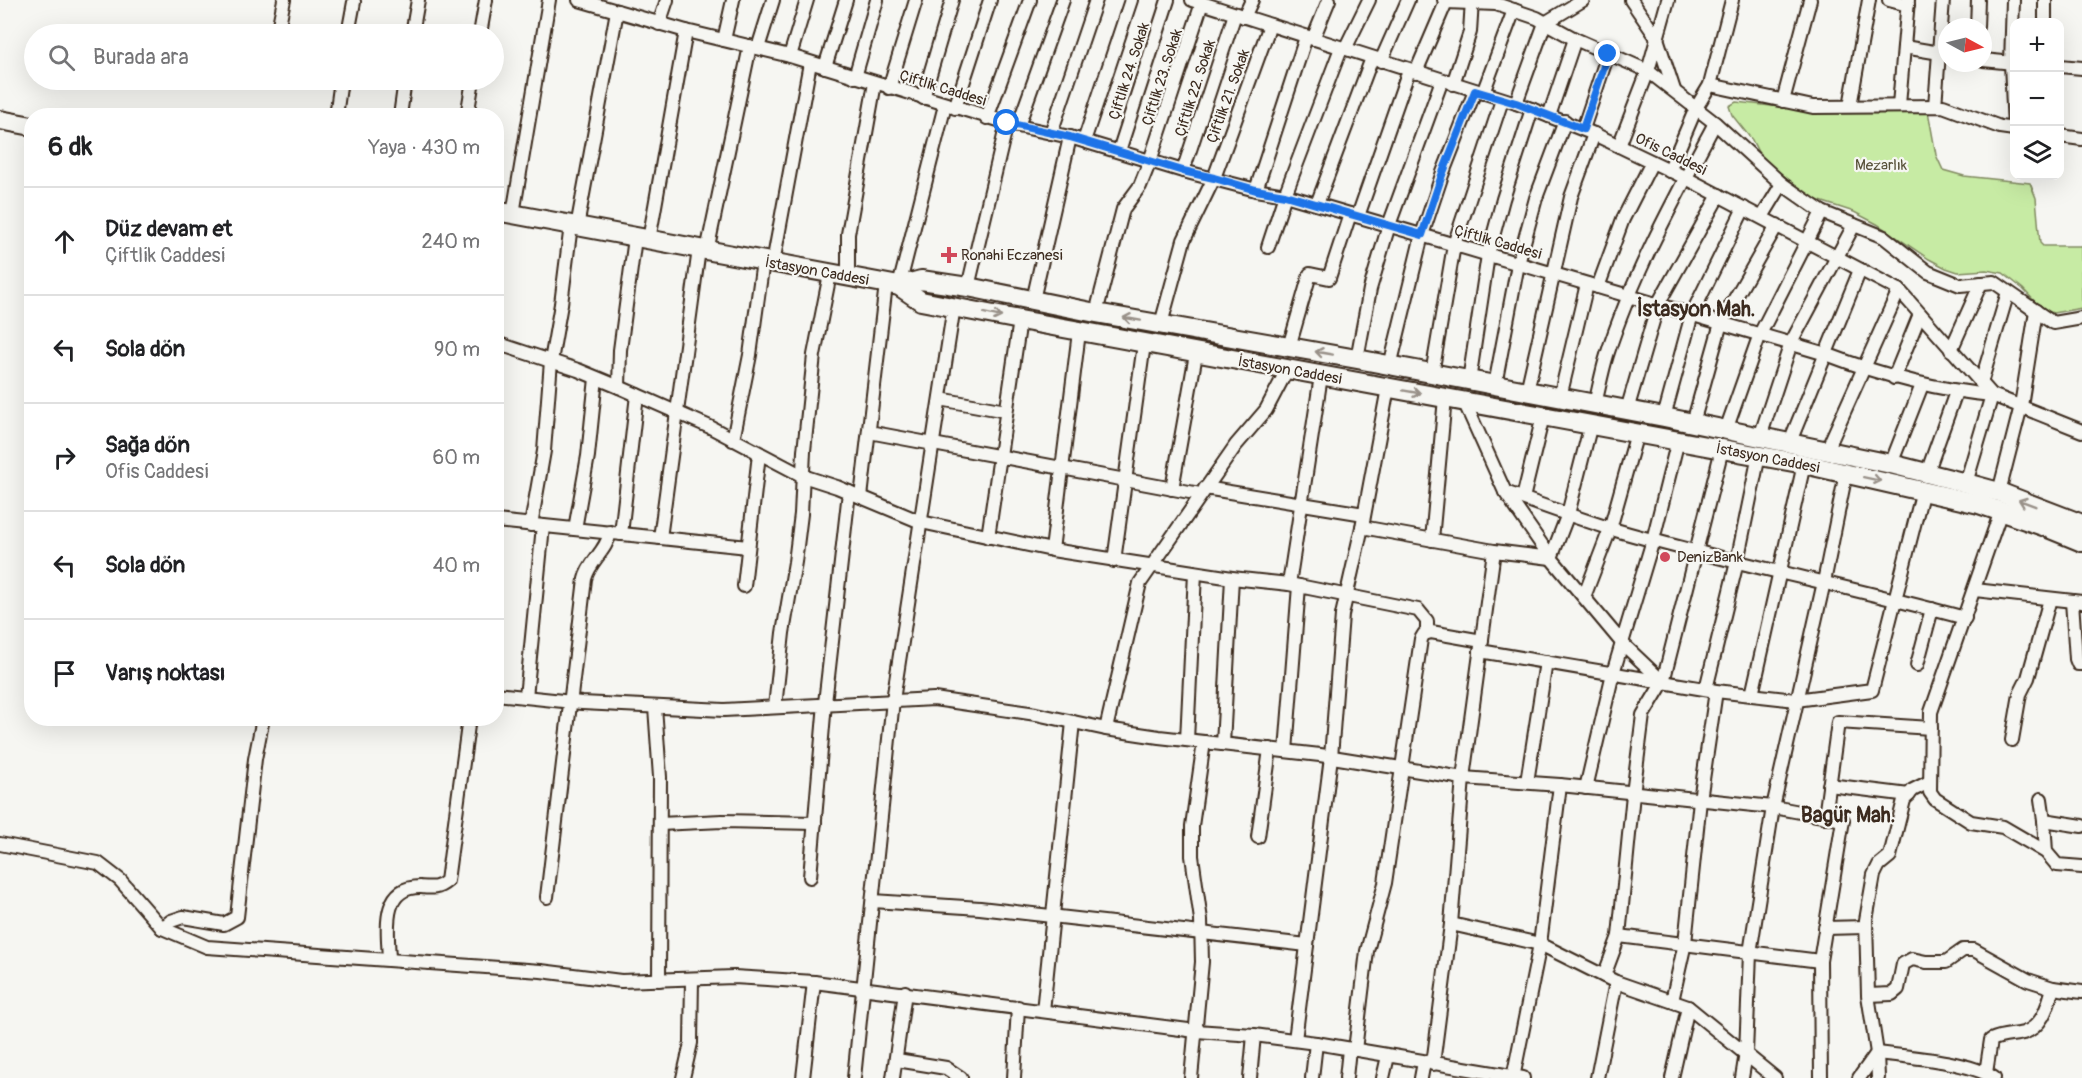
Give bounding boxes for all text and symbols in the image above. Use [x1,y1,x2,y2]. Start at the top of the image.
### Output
north arrow [1938,18,1992,72]
map controls [2010,18,2064,180]
button: + [2010,18,2064,72]
street label: Çiftlik 24. Sokak [1105,19,1154,122]
search box [24,24,504,90]
street label: Çiftlik 23. Sokak [1138,26,1187,128]
street label: Çiftlik 22. Sokak [1171,36,1220,139]
route end [1594,40,1620,66]
icon: search [45,41,78,74]
text: Burada ara [93,43,189,71]
street label: Çiftlik 21. Sokak [1203,46,1255,146]
street label: Çiftlik Caddesi [897,66,989,111]
button: − [2010,72,2064,126]
route start [993,109,1019,135]
button: layers [2010,126,2064,180]
street label: Ofis Caddesi [1632,129,1710,180]
text: 6 dk [48,131,92,163]
text: Yaya · 430 m [368,135,480,160]
park label: Mezarlık [1855,156,1908,175]
text: Düz devam et [105,215,232,243]
street label: Çiftlik Caddesi [1452,221,1544,264]
icon: ahead [48,225,81,258]
text: 240 m [421,229,480,254]
text: Çiftlik Caddesi [105,243,225,268]
place label: Ronahi Eczanesi [961,246,1063,265]
marker: Ronahi Eczanesi [942,248,956,262]
street label: İstasyon Caddesi [763,253,870,290]
district label: İstasyon Mah. [1637,296,1755,323]
one-way arrow [984,309,1003,321]
one-way arrow [1123,313,1142,324]
icon: left [48,333,81,366]
text: Sola dön [105,335,185,363]
text: 90 m [434,337,480,362]
one-way arrow [1315,347,1334,358]
street label: İstasyon Caddesi [1236,352,1343,389]
one-way arrow [1402,387,1422,398]
text: Sağa dön [105,431,190,459]
street label: İstasyon Caddesi [1714,439,1821,478]
icon: right [48,441,81,474]
text: 60 m [433,445,480,470]
text: Ofis Caddesi [105,459,209,484]
one-way arrow [1862,474,1881,485]
one-way arrow [2019,497,2037,508]
place label: DenizBank [1677,548,1744,567]
icon: left [48,549,81,582]
marker: DenizBank [1658,550,1672,564]
text: Sola dön [105,551,185,579]
text: 40 m [433,553,480,578]
icon: arrive [48,657,81,690]
text: Varış noktası [105,659,226,687]
district label: Bagür Mah. [1801,802,1895,829]

